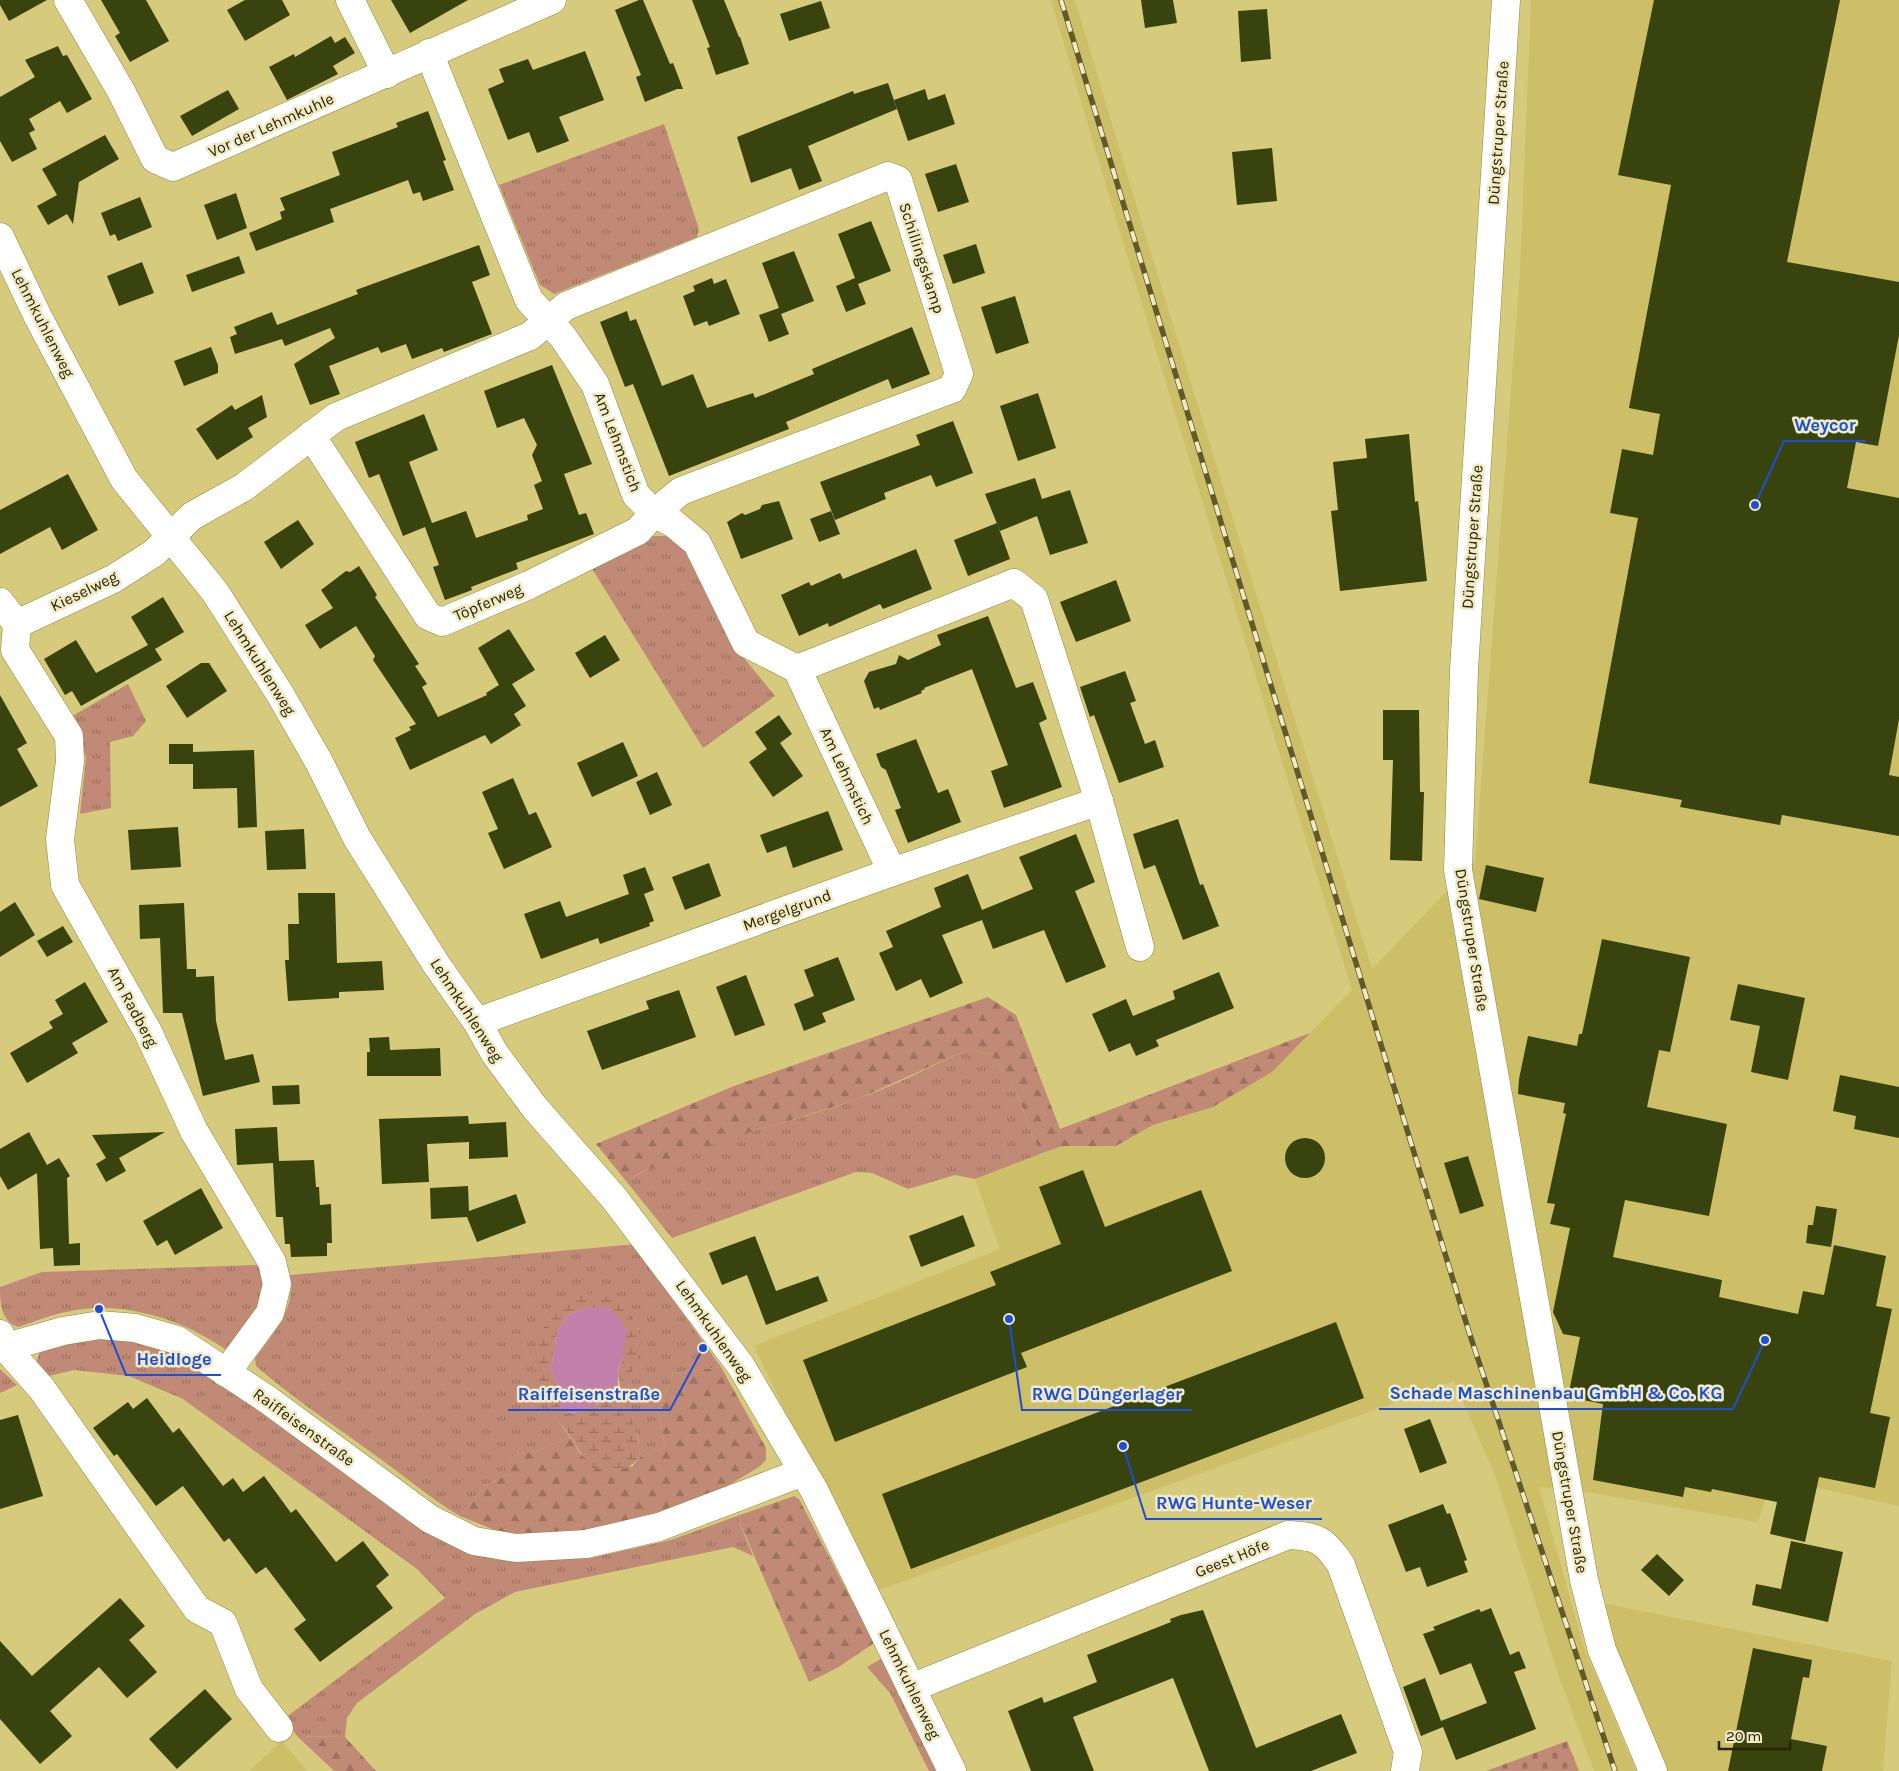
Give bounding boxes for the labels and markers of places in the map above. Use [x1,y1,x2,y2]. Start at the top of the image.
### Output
callout: Weycor [1784,408,1866,441]
callout: Heidloge [126,1342,221,1375]
callout: Schade Maschinenbau GmbH & Co. KG [1379,1376,1733,1409]
callout: Raiffeisenstraße [508,1377,670,1410]
callout: RWG Düngerlager [1022,1377,1192,1410]
callout: RWG Hunte-Weser [1146,1486,1322,1519]

